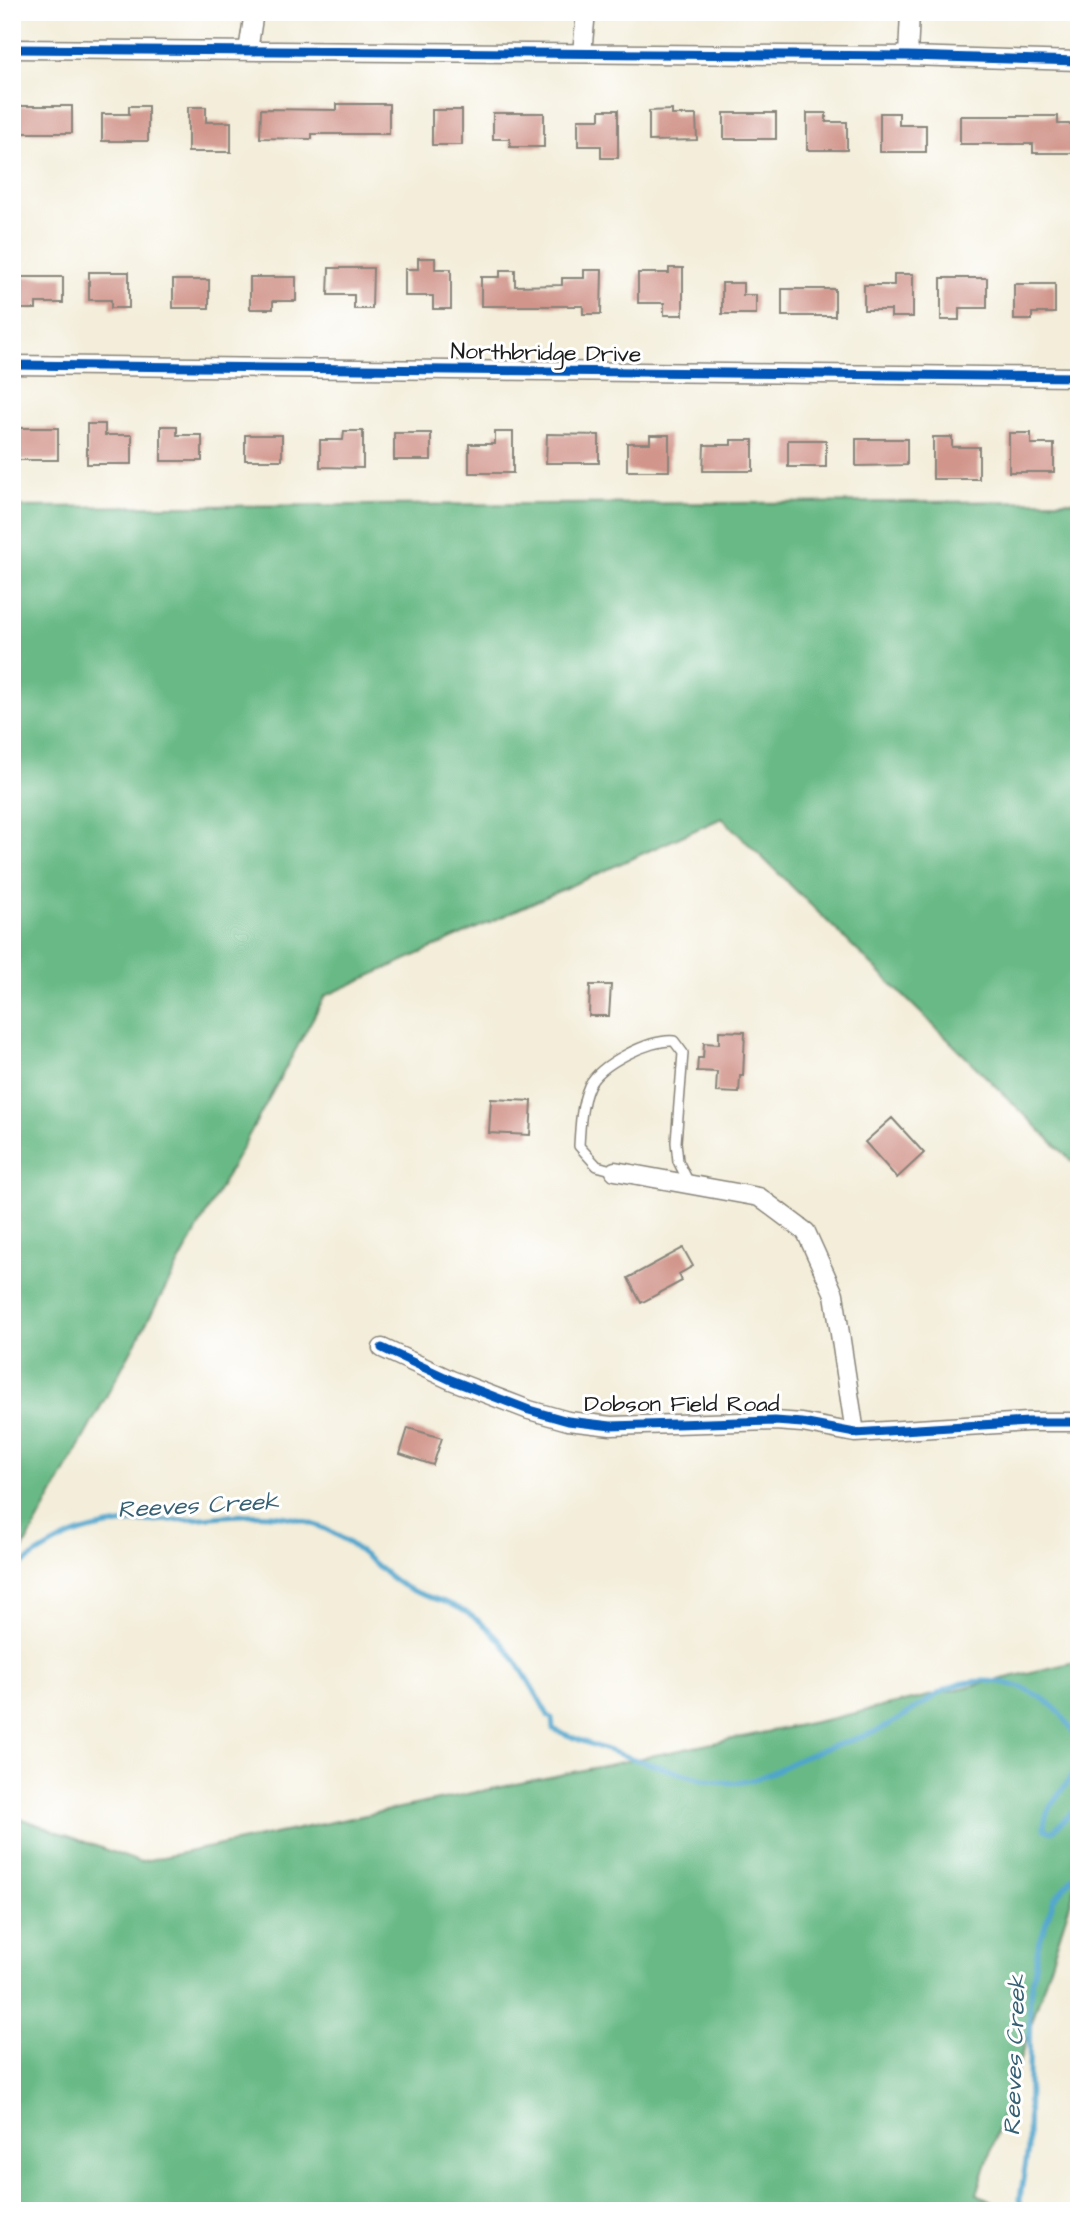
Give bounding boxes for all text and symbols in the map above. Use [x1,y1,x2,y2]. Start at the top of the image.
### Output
street label: Northbridge Drive [450,335,642,372]
street label: Dobson Field Road [584,1388,780,1420]
water label: Reeves Creek [117,1485,281,1527]
water label: Reeves Creek [995,1973,1035,2136]

